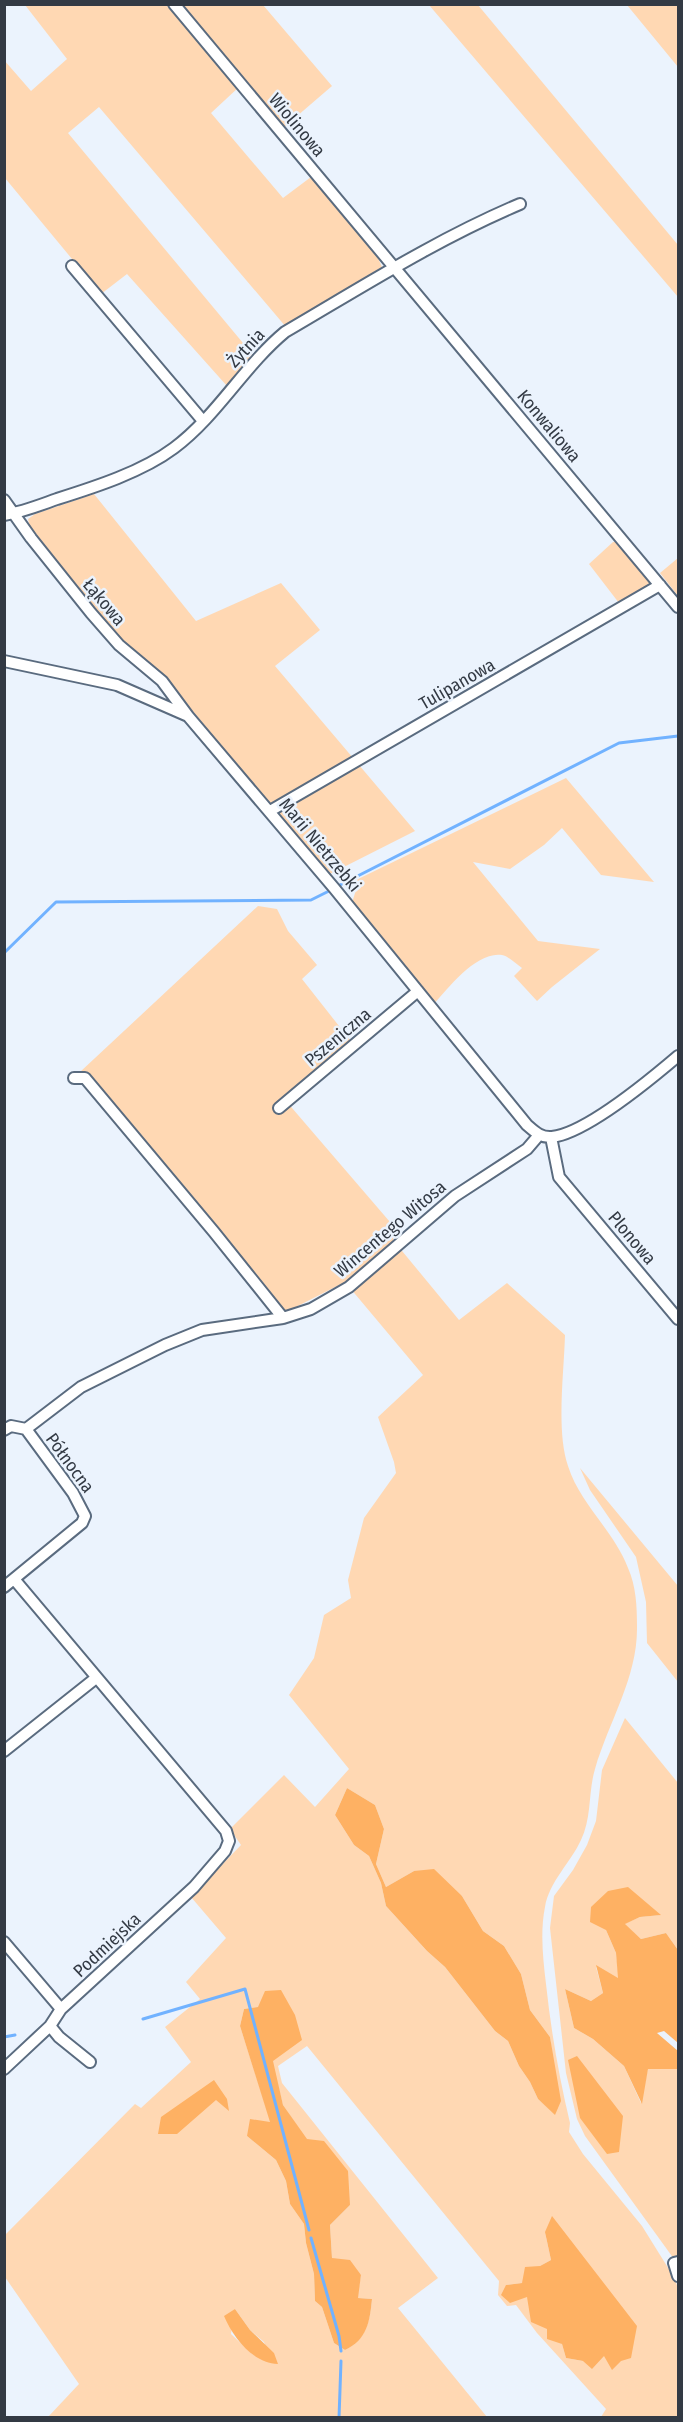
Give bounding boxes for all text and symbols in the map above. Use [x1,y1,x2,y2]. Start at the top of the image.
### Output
street label: Wiolinowa [264,89,330,161]
street label: Żytnia [223,324,270,372]
street label: Konwaliowa [512,385,586,467]
street label: Łąkowa [78,574,130,630]
street label: Tulipanowa [415,653,499,714]
street label: Marii Nietrzebki [274,794,366,896]
street label: Pszeniczna [300,1003,376,1071]
street label: Wincentego Witosa [330,1176,450,1282]
street label: Plonowa [603,1207,661,1269]
street label: Północna [41,1429,99,1497]
street label: Podmiejska [69,1908,146,1982]

